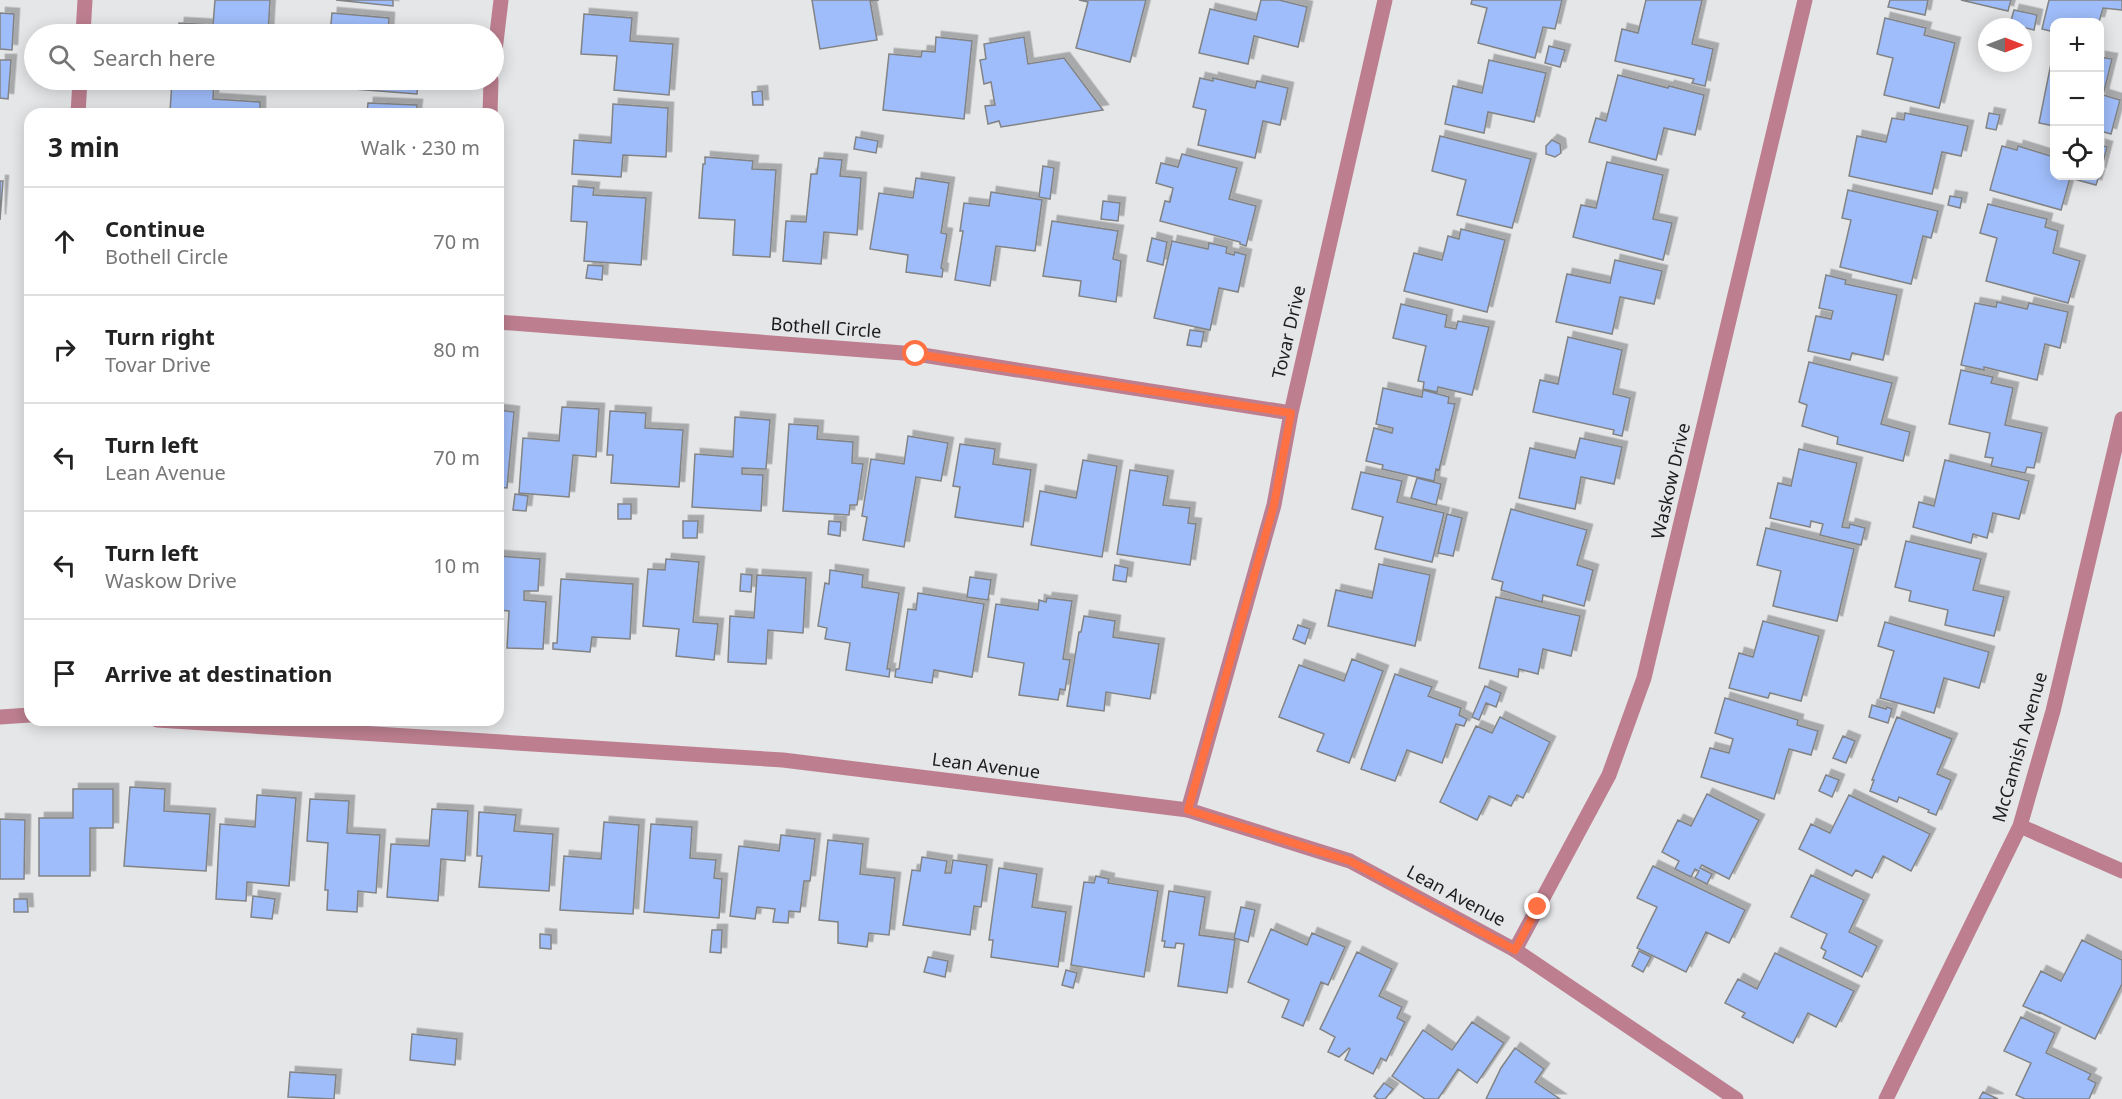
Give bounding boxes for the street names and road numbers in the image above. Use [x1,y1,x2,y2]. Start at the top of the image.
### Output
street label: Tovar Drive [1266,283,1310,381]
street label: Bothell Circle [770,311,882,343]
street label: Waskow Drive [1645,420,1695,541]
street label: McCamish Avenue [1986,669,2052,825]
street label: Lean Avenue [931,746,1042,784]
street label: Lean Avenue [1403,859,1510,931]

